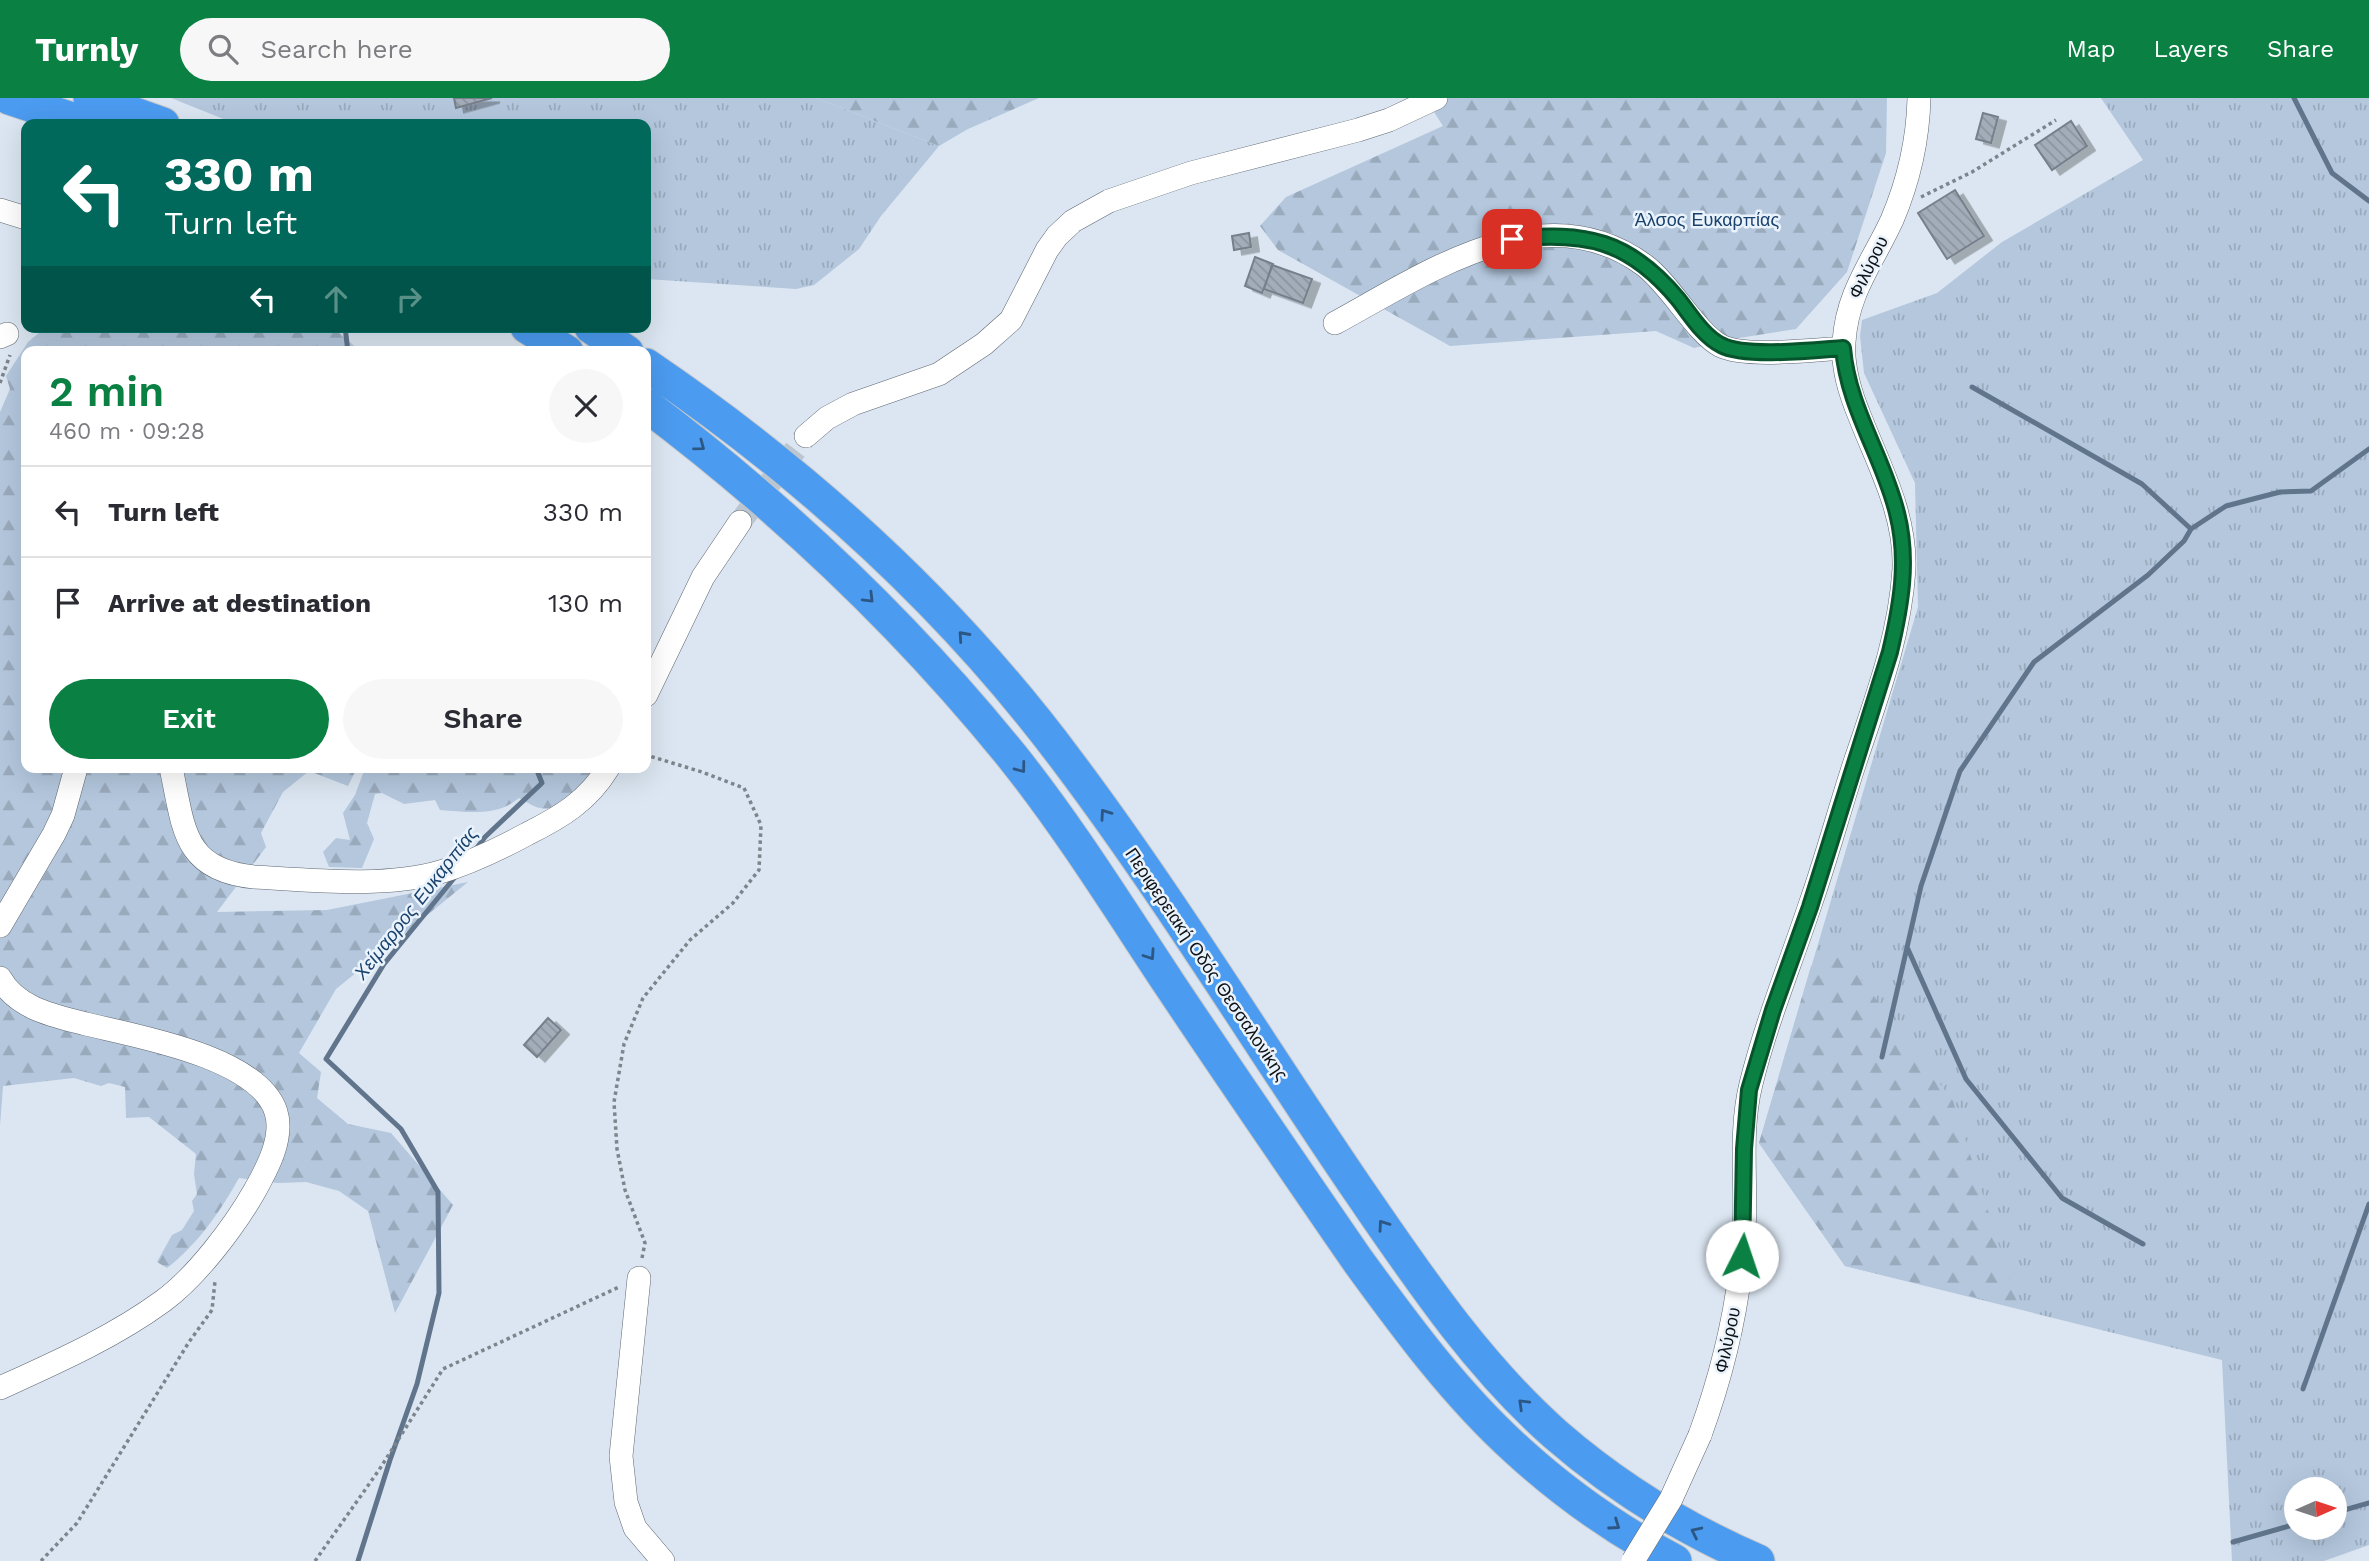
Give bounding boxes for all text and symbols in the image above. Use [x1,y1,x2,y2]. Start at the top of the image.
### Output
search box [180,18,670,81]
text: Turnly [35,30,138,69]
icon: search [204,30,242,68]
text: Search here [260,34,413,64]
text: Map [2067,35,2115,63]
text: Layers [2153,35,2229,63]
text: Share [2267,35,2334,63]
text: 330 m [164,145,314,203]
icon: left [49,147,140,238]
text: Turn left [164,204,297,242]
pin [1482,209,1542,269]
park label: Άλσος Ευκαρπίας [1635,209,1779,230]
icon: arrive [1493,220,1531,258]
street label: Φιλύρου [1844,232,1892,302]
icon: left [244,280,282,318]
icon: ahead [317,280,355,318]
icon: right [390,280,428,318]
text: 2 min [49,367,164,416]
button: close [549,369,623,443]
text: 460 m · 09:28 [49,418,205,445]
one-way arrow [692,438,705,451]
icon: left [49,493,87,531]
text: Turn left [108,497,219,527]
text: 330 m [543,497,623,527]
icon: arrive [49,584,87,622]
text: Arrive at destination [108,588,371,618]
text: 130 m [548,588,623,618]
one-way arrow [861,590,874,603]
one-way arrow [958,632,971,645]
button: Exit [49,679,329,759]
button: Share [343,679,623,759]
one-way arrow [1012,760,1025,773]
one-way arrow [1101,809,1113,822]
water label: Χείμαρρος Ευκαρπίας [349,821,483,985]
street label: Περιφερειακή Οδός Θεσσαλονίκης [1121,844,1293,1084]
one-way arrow [1142,947,1154,960]
position arrow [1705,1219,1779,1293]
one-way arrow [1379,1220,1391,1233]
street label: Φιλύρου [1710,1305,1744,1375]
one-way arrow [1519,1399,1532,1412]
north arrow [2284,1477,2347,1540]
map controls [2284,1477,2347,1540]
one-way arrow [1607,1517,1620,1529]
one-way arrow [1691,1526,1703,1540]

